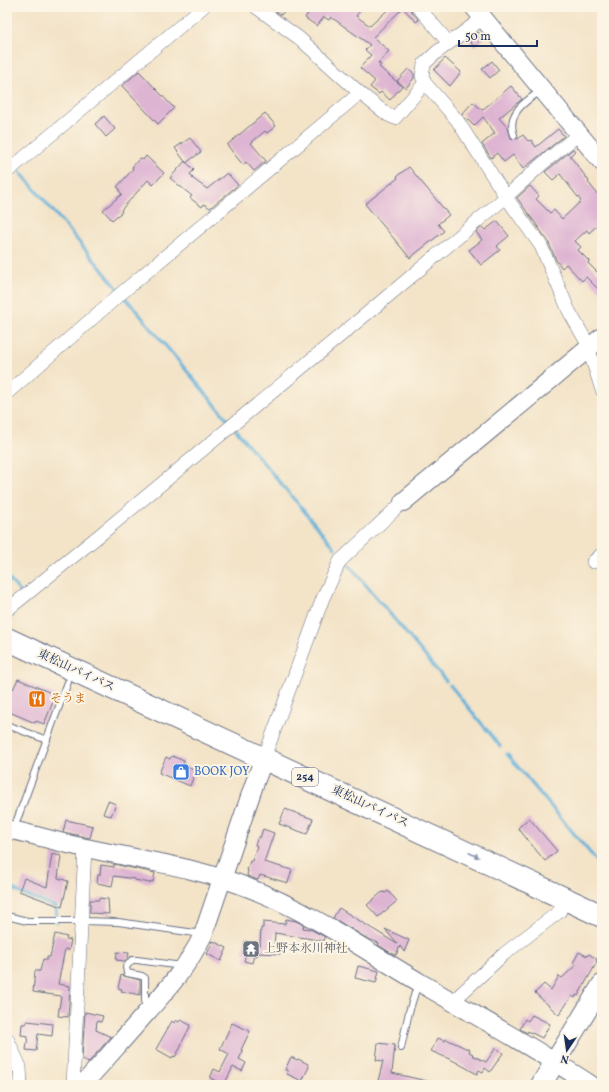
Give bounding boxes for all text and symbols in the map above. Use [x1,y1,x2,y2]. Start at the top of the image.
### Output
scale bar [459,22,537,48]
text: 50 m [465,29,491,45]
street label: 東松山バイパス [35,646,117,696]
restaurant icon: そうま [27,689,47,709]
place label: そうま [50,691,86,707]
shop icon: BOOK JOY [171,762,191,782]
place label: BOOK JOY [194,764,250,780]
road number: 254 [292,768,318,786]
street label: 東松山バイパス [329,782,411,832]
one-way arrow [469,852,480,858]
temple icon: 上野本氷川神社 [241,939,261,959]
place label: 上野本氷川神社 [264,941,348,957]
north arrow [547,1030,587,1070]
text: N [560,1050,571,1066]

